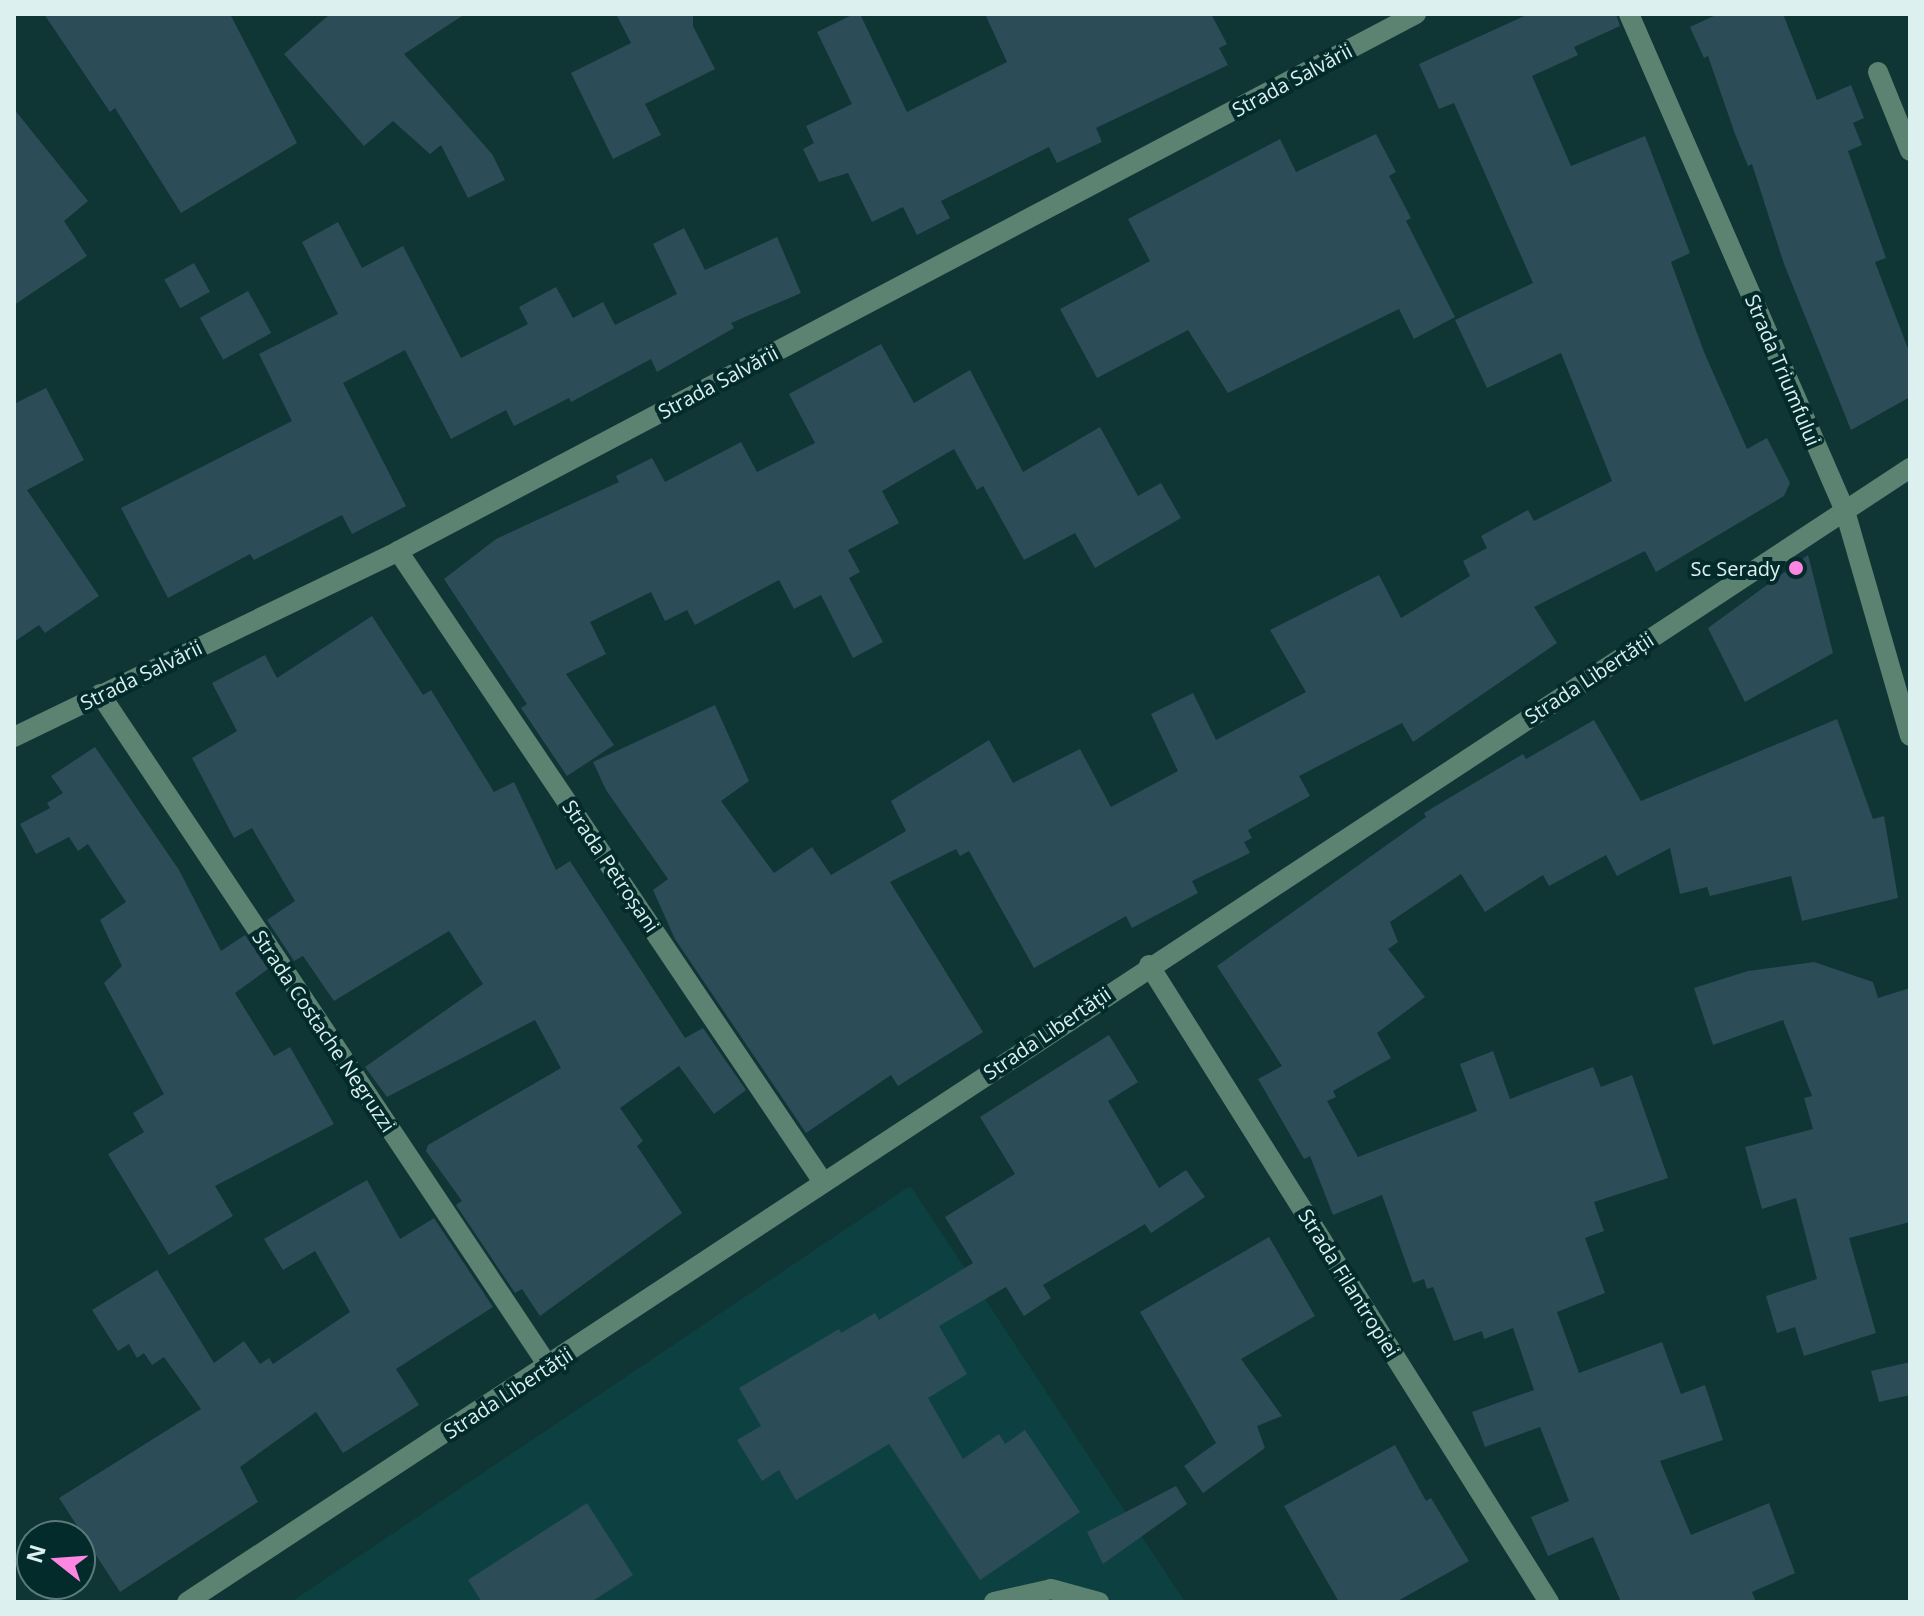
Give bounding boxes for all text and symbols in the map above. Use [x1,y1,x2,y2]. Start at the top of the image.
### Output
street label: Strada Salvării [1228,38,1356,122]
street label: Strada Triumfului [1740,291,1826,449]
street label: Strada Salvării [654,340,782,424]
place label: Sc Serady [1691,556,1780,580]
marker: Sc Serady [1787,559,1805,577]
street label: Strada Libertății [1520,627,1658,729]
street label: Strada Salvării [76,635,206,715]
street label: Strada Petroșani [558,795,664,937]
street label: Strada Costache Negruzzi [248,926,400,1136]
street label: Strada Libertății [979,982,1115,1084]
street label: Strada Filantropiei [1294,1204,1404,1362]
street label: Strada Libertății [439,1342,577,1444]
north arrow [16,1520,96,1600]
text: N [18,1541,52,1567]

